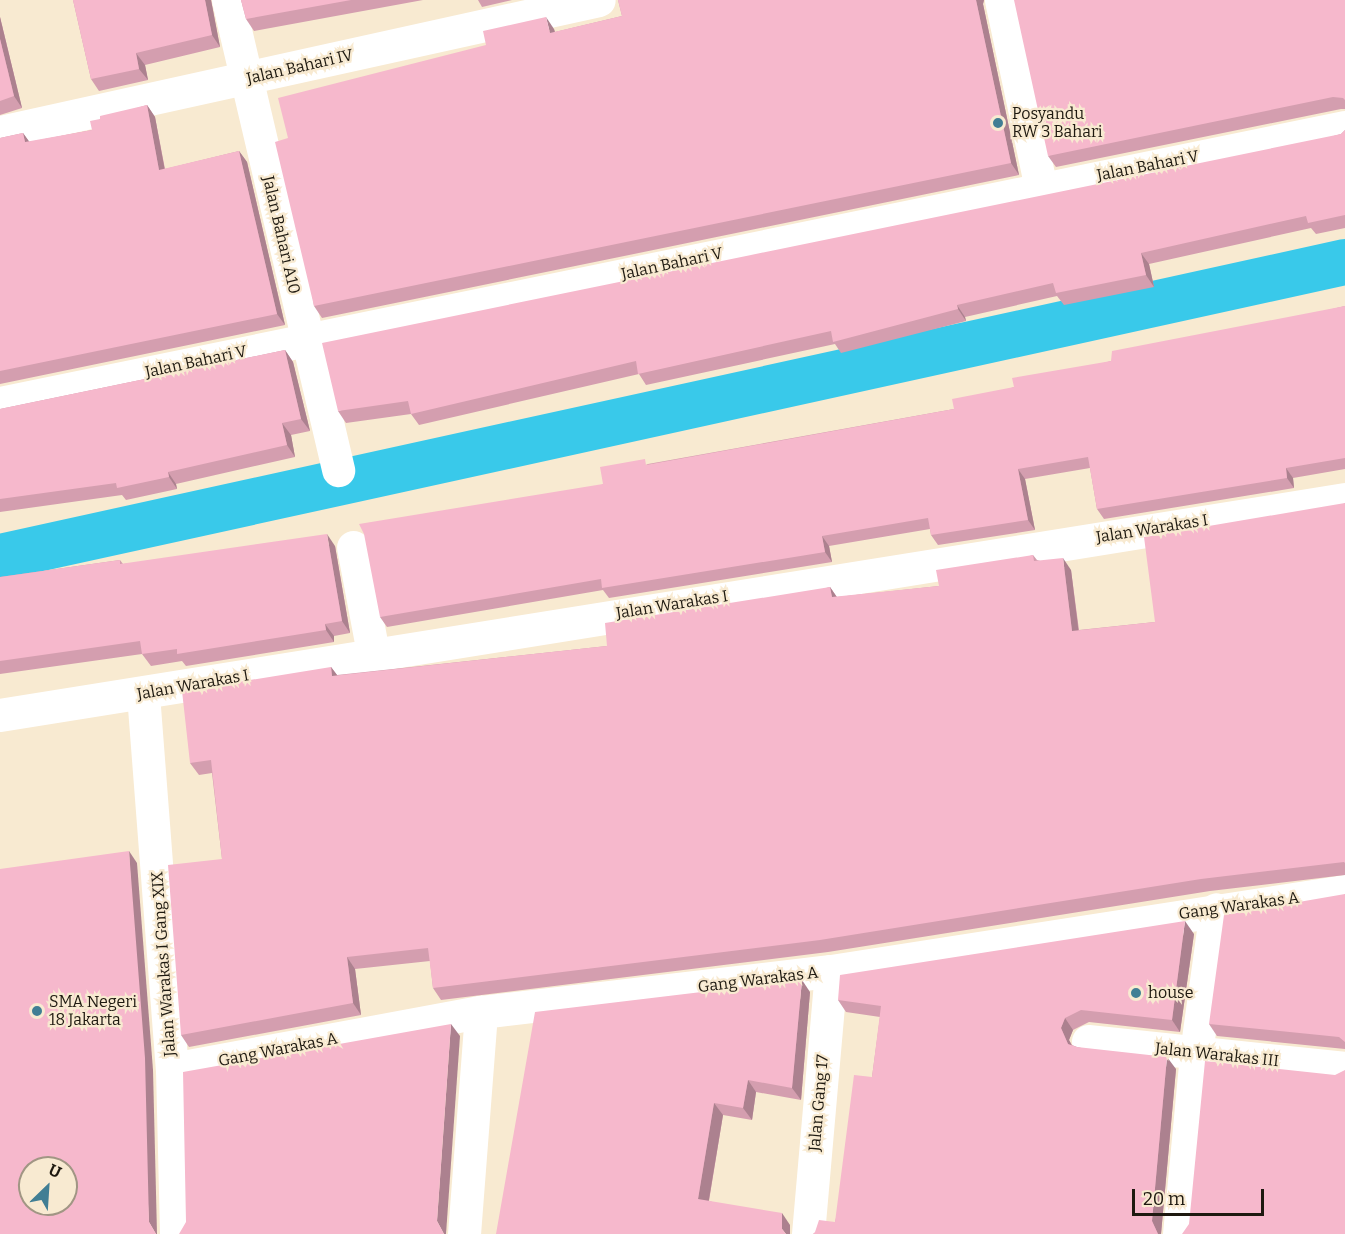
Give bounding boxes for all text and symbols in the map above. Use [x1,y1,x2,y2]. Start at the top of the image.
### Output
street label: Jalan Bahari IV [245,45,355,89]
place label: Posyandu RW 3 Bahari [1012,104,1103,142]
marker: Posyandu RW 3 Bahari [989,114,1007,132]
street label: Jalan Bahari V [1095,147,1201,185]
street label: Jalan Bahari A10 [258,174,304,296]
street label: Jalan Bahari V [619,244,725,284]
street label: Jalan Bahari V [143,342,249,382]
street label: Jalan Warakas I [1095,511,1209,547]
street label: Jalan Warakas I [615,587,729,623]
street label: Jalan Warakas I [136,666,250,704]
street label: Jalan Warakas I Gang XIX [148,871,180,1057]
street label: Gang Warakas A [1178,888,1300,924]
street label: Gang Warakas A [697,963,819,997]
place label: house [1148,983,1193,1003]
marker: house [1129,986,1143,1000]
place label: SMA Negeri 18 Jakarta [49,992,137,1030]
marker: SMA Negeri 18 Jakarta [30,1004,44,1018]
street label: Gang Warakas A [217,1029,339,1071]
street label: Jalan Warakas III [1154,1039,1280,1071]
street label: Jalan Gang 17 [805,1054,833,1152]
north arrow [18,1156,78,1216]
text: U [46,1160,64,1182]
scale bar [1135,1177,1267,1215]
text: 20 m [1143,1188,1185,1210]

